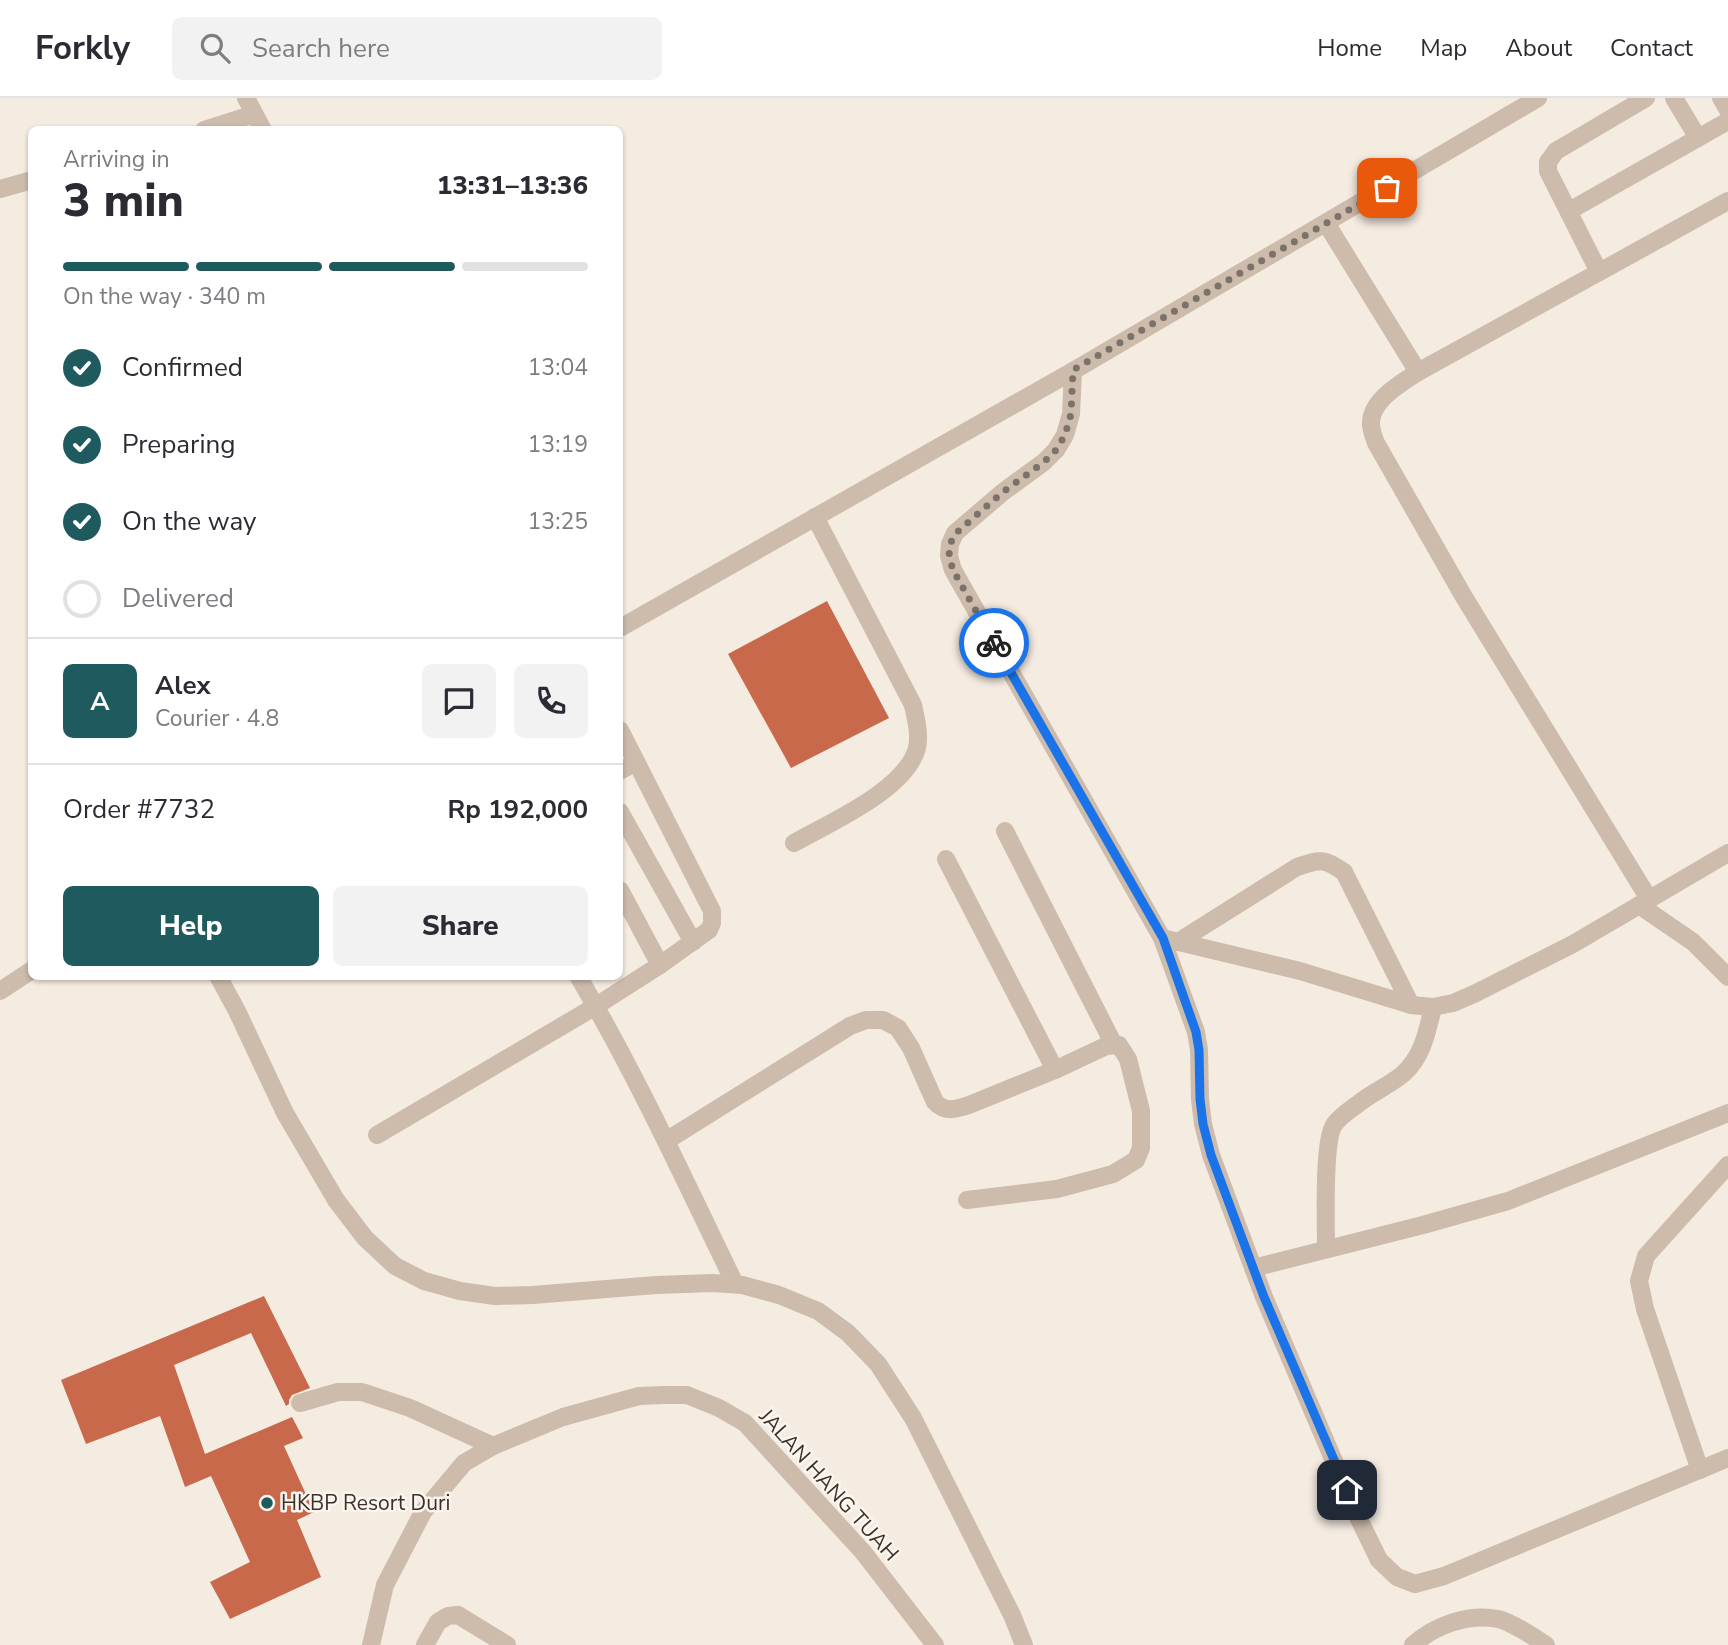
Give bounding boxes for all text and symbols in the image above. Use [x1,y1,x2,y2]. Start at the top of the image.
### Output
search box [172,17,662,80]
text: Forkly [35,26,130,71]
icon: search [196,29,234,67]
text: Search here [252,31,390,66]
text: Home [1317,32,1382,64]
text: Map [1420,32,1467,64]
text: About [1505,32,1572,64]
text: Contact [1610,32,1693,64]
text: Arriving in [63,144,170,175]
pin [1357,158,1417,218]
text: 13:31–13:36 [437,168,588,203]
text: 3 min [63,169,184,232]
icon: bag [1368,169,1406,207]
text: On the way · 340 m [63,281,266,312]
icon: check [63,349,101,387]
text: Confirmed [122,350,243,385]
text: 13:04 [528,352,588,383]
icon: check [63,426,101,464]
text: Preparing [122,427,235,462]
text: 13:19 [528,429,588,460]
icon: check [63,503,101,541]
text: On the way [122,504,256,539]
text: 13:25 [528,506,588,537]
text: Delivered [122,581,234,616]
courier [959,608,1029,678]
icon: bike [975,624,1013,662]
button: chat [422,664,496,738]
button: phone [514,664,588,738]
text: Alex [155,668,211,703]
text: A [90,684,110,719]
text: Courier · 4.8 [155,703,279,734]
text: Order #7732 [63,792,215,827]
text: Rp 192,000 [447,792,588,827]
button: Help [63,886,319,966]
button: Share [333,886,588,966]
street label: JALAN HANG TUAH [752,1402,905,1567]
pin [1317,1460,1377,1520]
icon: home [1328,1471,1366,1509]
place label: HKBP Resort Duri [281,1489,450,1517]
marker: HKBP Resort Duri [259,1495,275,1511]

